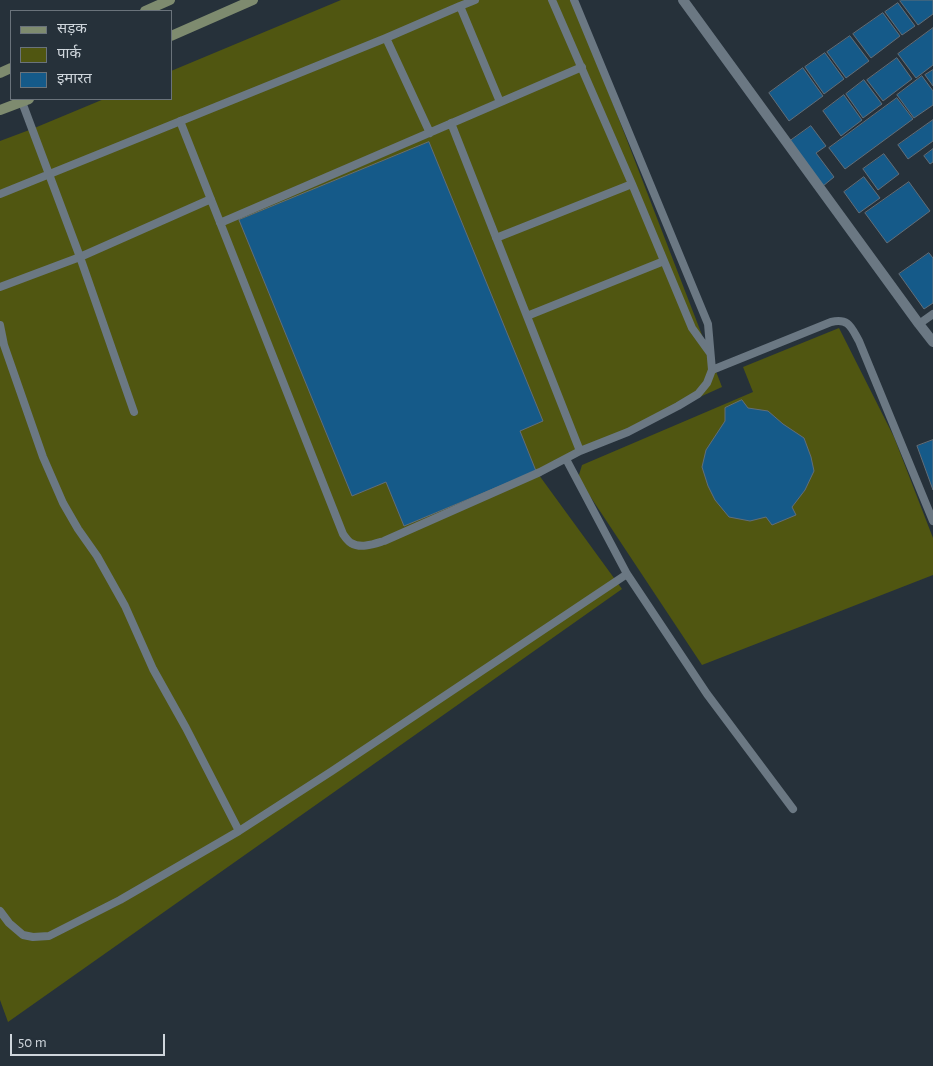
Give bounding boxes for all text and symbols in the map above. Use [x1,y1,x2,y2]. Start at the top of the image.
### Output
legend [10,10,172,100]
text: सड़क [57,21,87,36]
text: पार्क [57,46,81,61]
text: इमारत [57,71,92,86]
scale bar [12,1024,168,1056]
text: 50 m [18,1035,47,1050]

